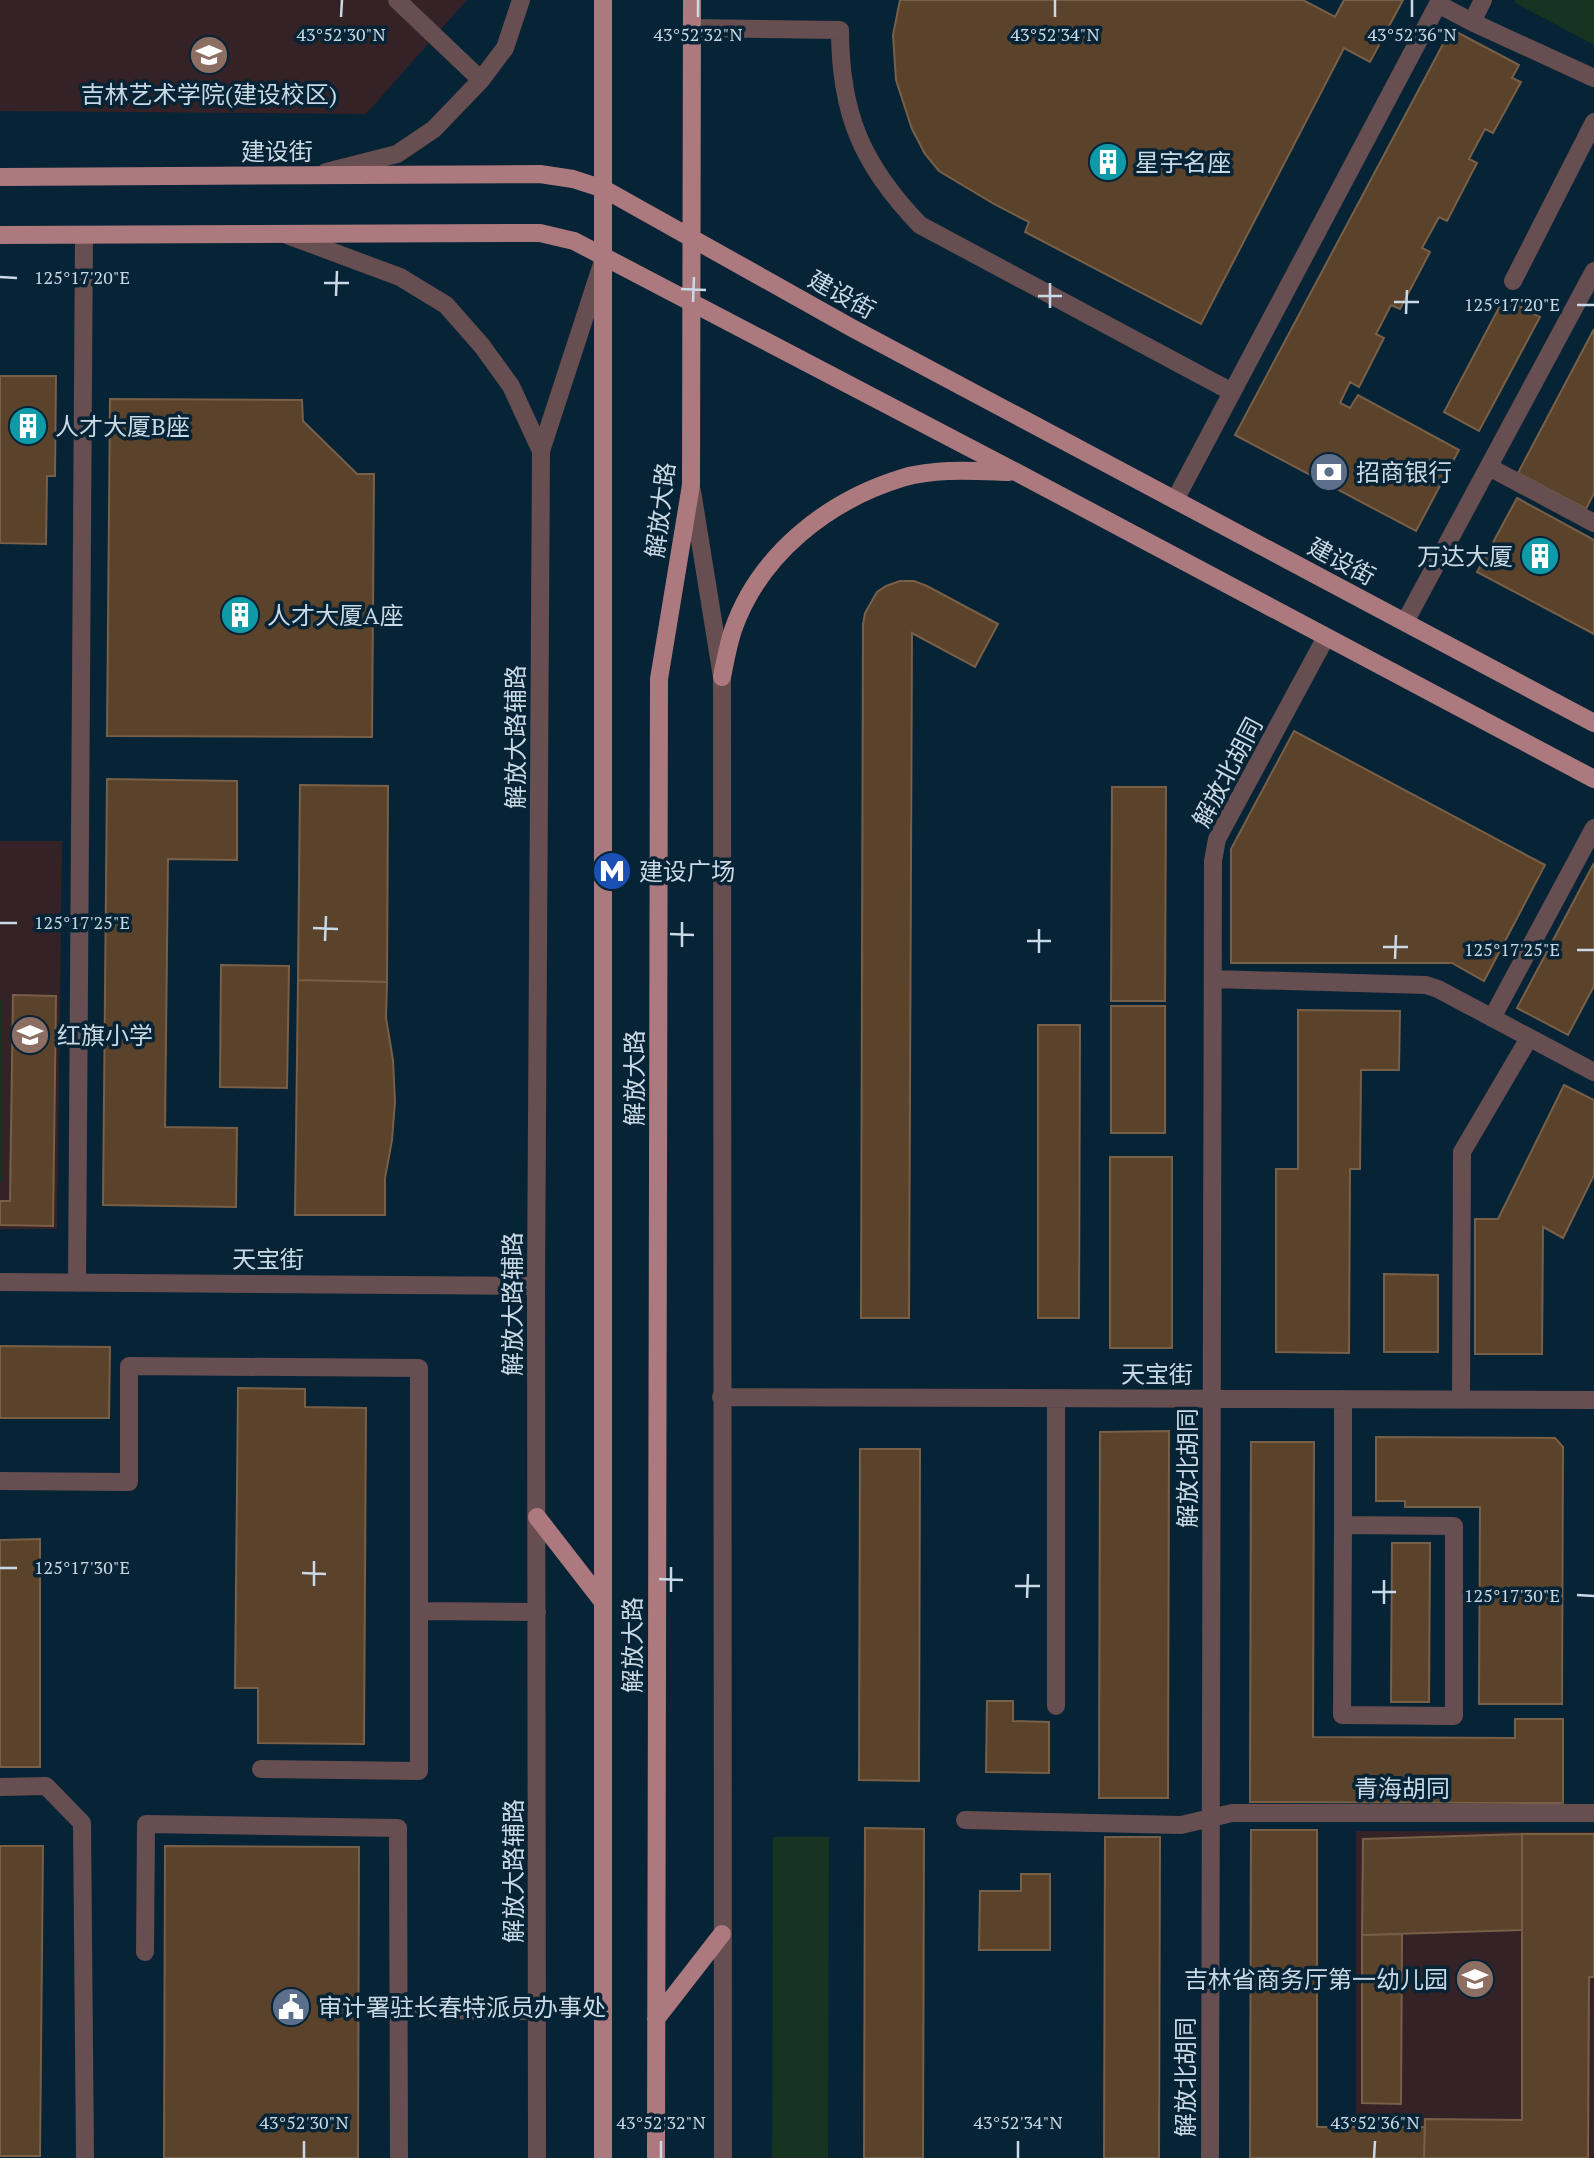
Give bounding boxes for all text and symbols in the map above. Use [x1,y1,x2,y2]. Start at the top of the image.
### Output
text: 43°52'30"N [296,22,386,46]
text: 43°52'32"N [653,22,743,46]
text: 43°52'34"N [1010,22,1100,46]
text: 43°52'36"N [1367,22,1457,46]
school or university icon: 吉林艺术学院(建设校区) [188,34,230,76]
place label: 吉林艺术学院(建设校区) [81,78,337,110]
street label: 建设街 [241,135,313,167]
building icon: 星宇名座 [1087,141,1129,183]
place label: 星宇名座 [1135,146,1231,178]
street label: 建设街 [803,263,881,325]
text: 125°17'20"E [34,265,130,289]
text: 125°17'20"E [1464,292,1560,316]
building icon: 人才大厦B座 [7,405,49,447]
place label: 人才大厦B座 [55,410,190,442]
bank icon: 招商银行 [1308,451,1350,493]
place label: 招商银行 [1356,456,1452,488]
street label: 解放大路 [638,460,682,560]
street label: 建设街 [1303,530,1381,592]
building icon: 万达大厦 [1519,535,1561,577]
place label: 万达大厦 [1417,540,1513,572]
building icon: 人才大厦A座 [219,594,261,636]
place label: 人才大厦A座 [267,599,403,631]
street label: 解放大路辅路 [499,665,531,809]
street label: 解放北胡同 [1185,712,1269,832]
metro station icon: 建设广场 [591,850,633,892]
place label: 建设广场 [639,855,735,887]
text: 125°17'25"E [34,910,130,934]
text: 125°17'25"E [1464,937,1560,961]
school or university icon: 红旗小学 [9,1014,51,1056]
place label: 红旗小学 [57,1019,153,1051]
street label: 解放大路 [618,1030,650,1126]
street label: 解放大路辅路 [496,1232,528,1376]
street label: 天宝街 [232,1243,304,1275]
street label: 天宝街 [1121,1358,1193,1390]
street label: 解放北胡同 [1171,1408,1203,1528]
text: 125°17'30"E [34,1555,130,1579]
text: 125°17'30"E [1464,1583,1560,1607]
street label: 解放大路 [616,1597,648,1693]
street label: 青海胡同 [1354,1772,1450,1804]
street label: 解放大路辅路 [497,1799,529,1943]
school or university icon: 吉林省商务厅第一幼儿园 [1454,1958,1496,2000]
place label: 吉林省商务厅第一幼儿园 [1184,1963,1448,1995]
public building icon: 审计署驻长春特派员办事处 [270,1986,312,2028]
place label: 审计署驻长春特派员办事处 [318,1991,606,2023]
street label: 解放北胡同 [1169,2017,1201,2137]
text: 43°52'30"N [259,2110,349,2134]
text: 43°52'32"N [616,2110,706,2134]
text: 43°52'34"N [973,2110,1063,2134]
text: 43°52'36"N [1330,2110,1420,2134]

